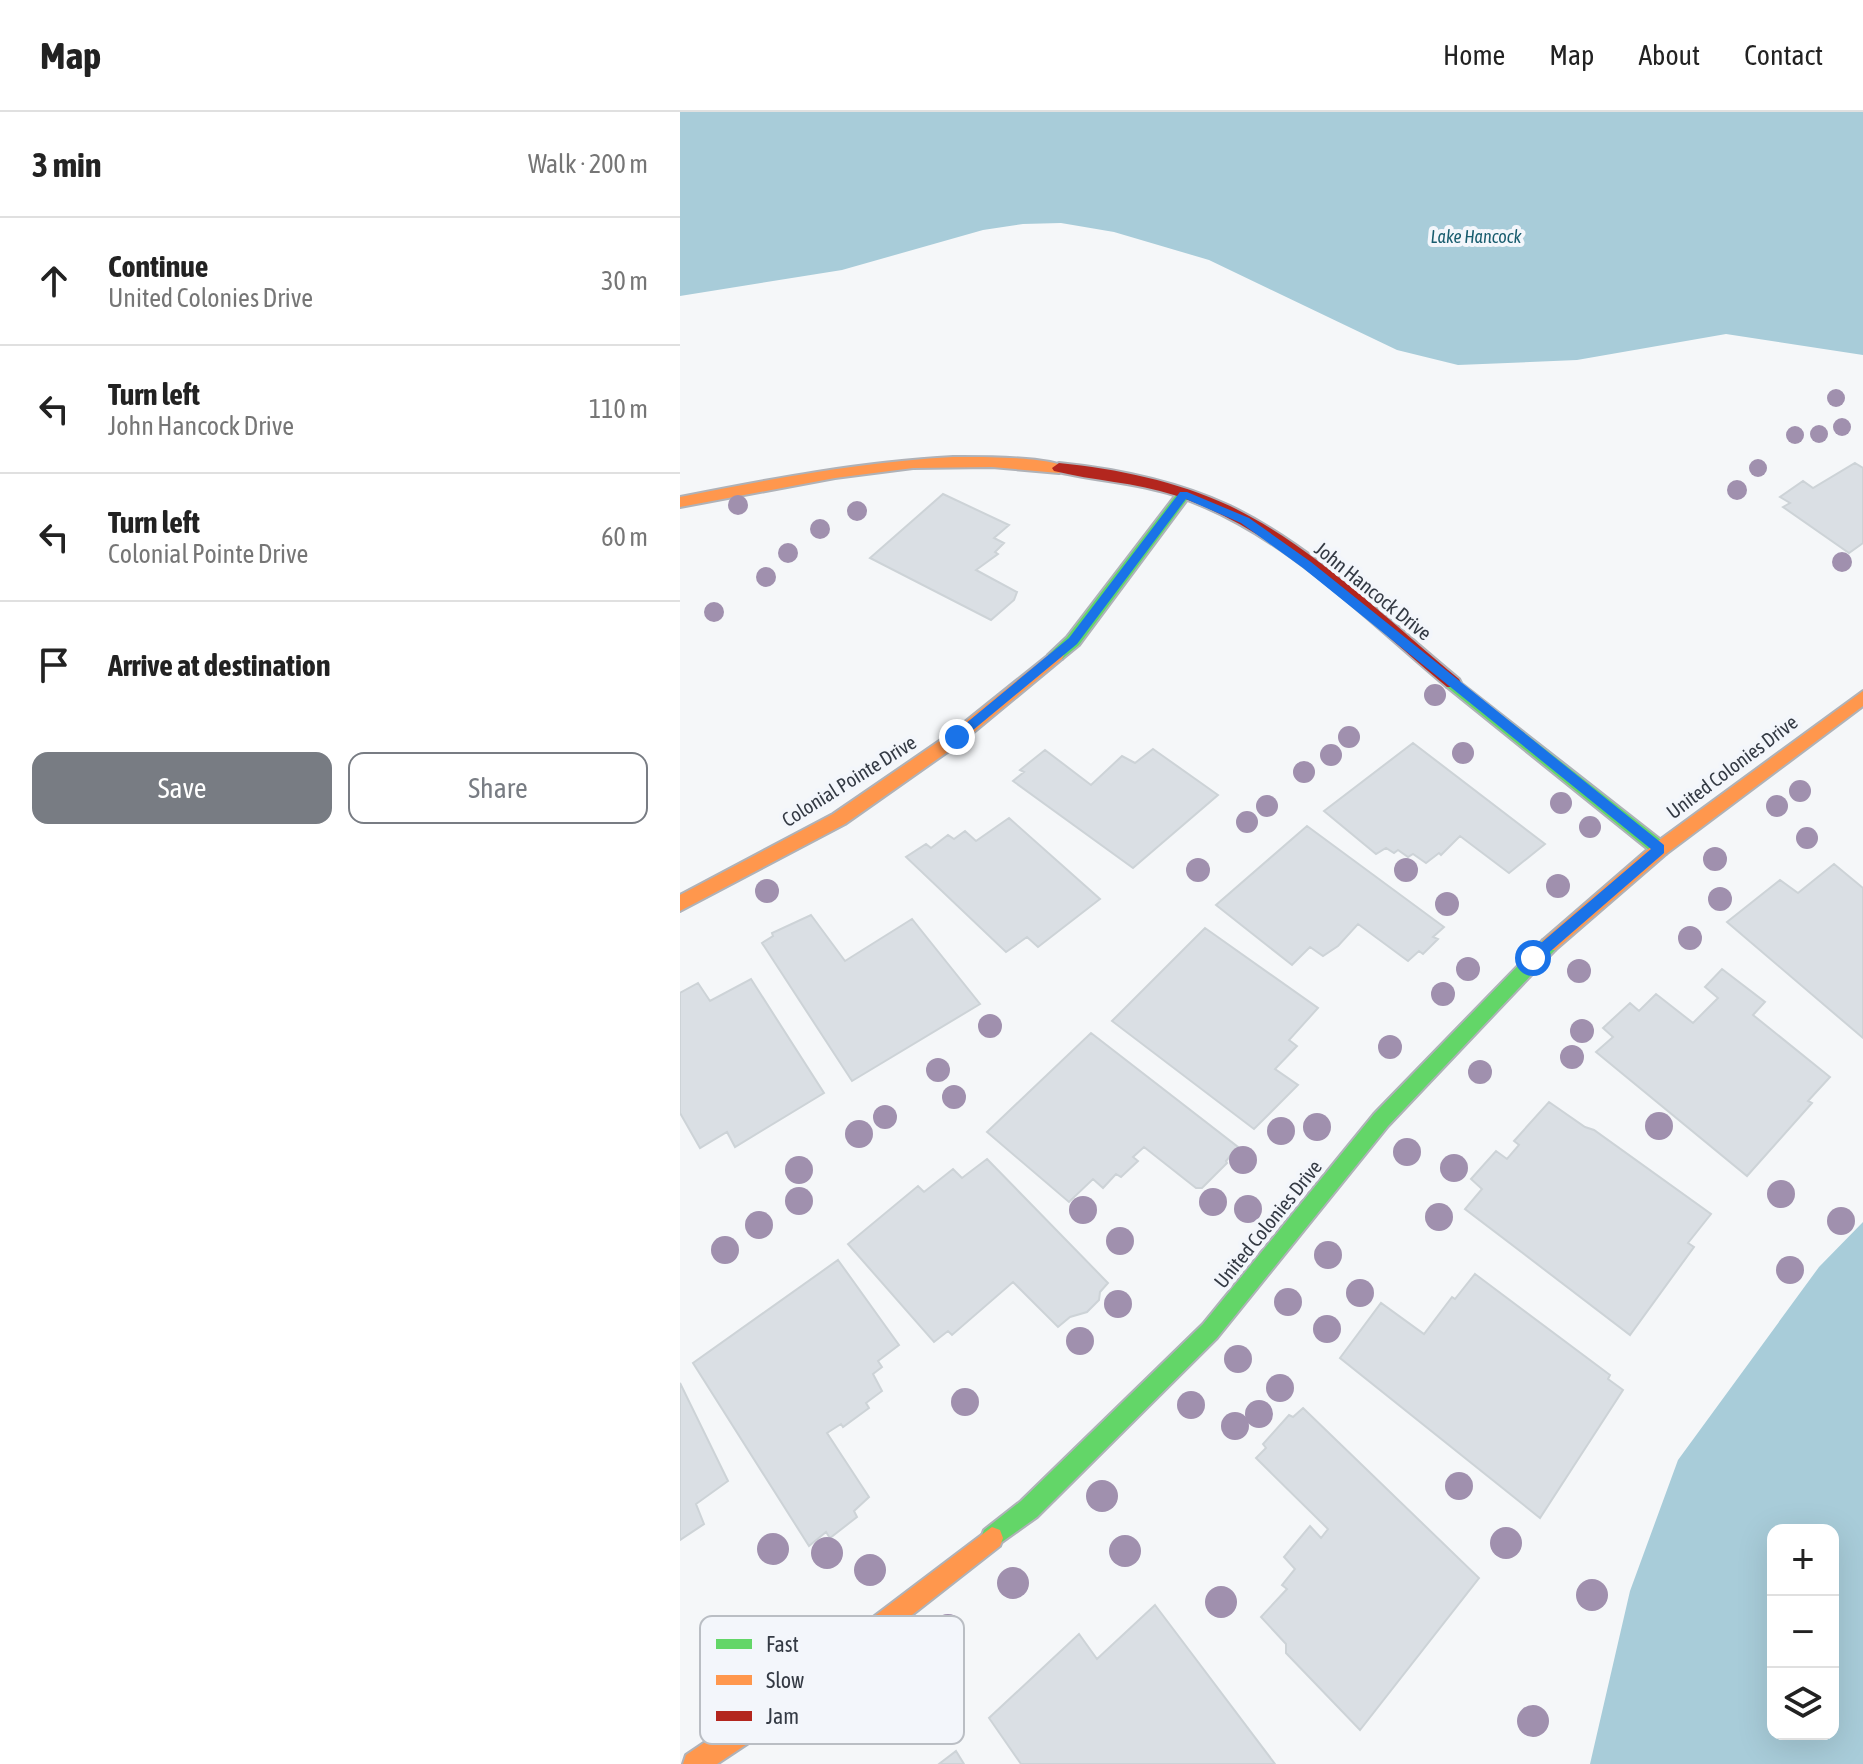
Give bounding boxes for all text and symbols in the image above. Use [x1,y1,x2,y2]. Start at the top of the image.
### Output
text: Map [40,34,101,77]
text: Home [1443,39,1505,71]
text: Map [1549,39,1594,71]
text: About [1638,39,1700,71]
text: Contact [1744,39,1823,71]
text: 3 min [32,145,101,184]
text: Walk · 200 m [528,149,648,179]
water label: Lake Hancock [1431,226,1522,247]
text: Continue [108,249,208,283]
icon: ahead [32,259,76,303]
text: 30 m [601,266,648,296]
text: United Colonies Drive [108,283,313,313]
text: Turn left [108,377,200,411]
icon: left [32,387,76,431]
text: 110 m [589,394,648,424]
text: John Hancock Drive [108,411,294,441]
text: Turn left [108,505,200,539]
icon: left [32,515,76,559]
text: 60 m [601,522,648,552]
street label: John Hancock Drive [1310,537,1436,645]
text: Colonial Pointe Drive [108,539,308,569]
icon: arrive [32,643,76,687]
text: Arrive at destination [108,648,330,682]
street label: United Colonies Drive [1662,710,1802,823]
route end [939,719,975,755]
street label: Colonial Pointe Drive [777,730,920,831]
button: Save [32,752,332,824]
button: Share [348,752,648,824]
route start [1515,940,1551,976]
street label: United Colonies Drive [1209,1155,1326,1292]
map controls [1767,1524,1839,1740]
button: + [1767,1524,1839,1596]
button: − [1767,1596,1839,1668]
legend [700,1616,964,1744]
text: Fast [766,1631,799,1657]
text: Slow [766,1667,804,1693]
button: layers [1767,1668,1839,1740]
text: Jam [766,1703,799,1729]

